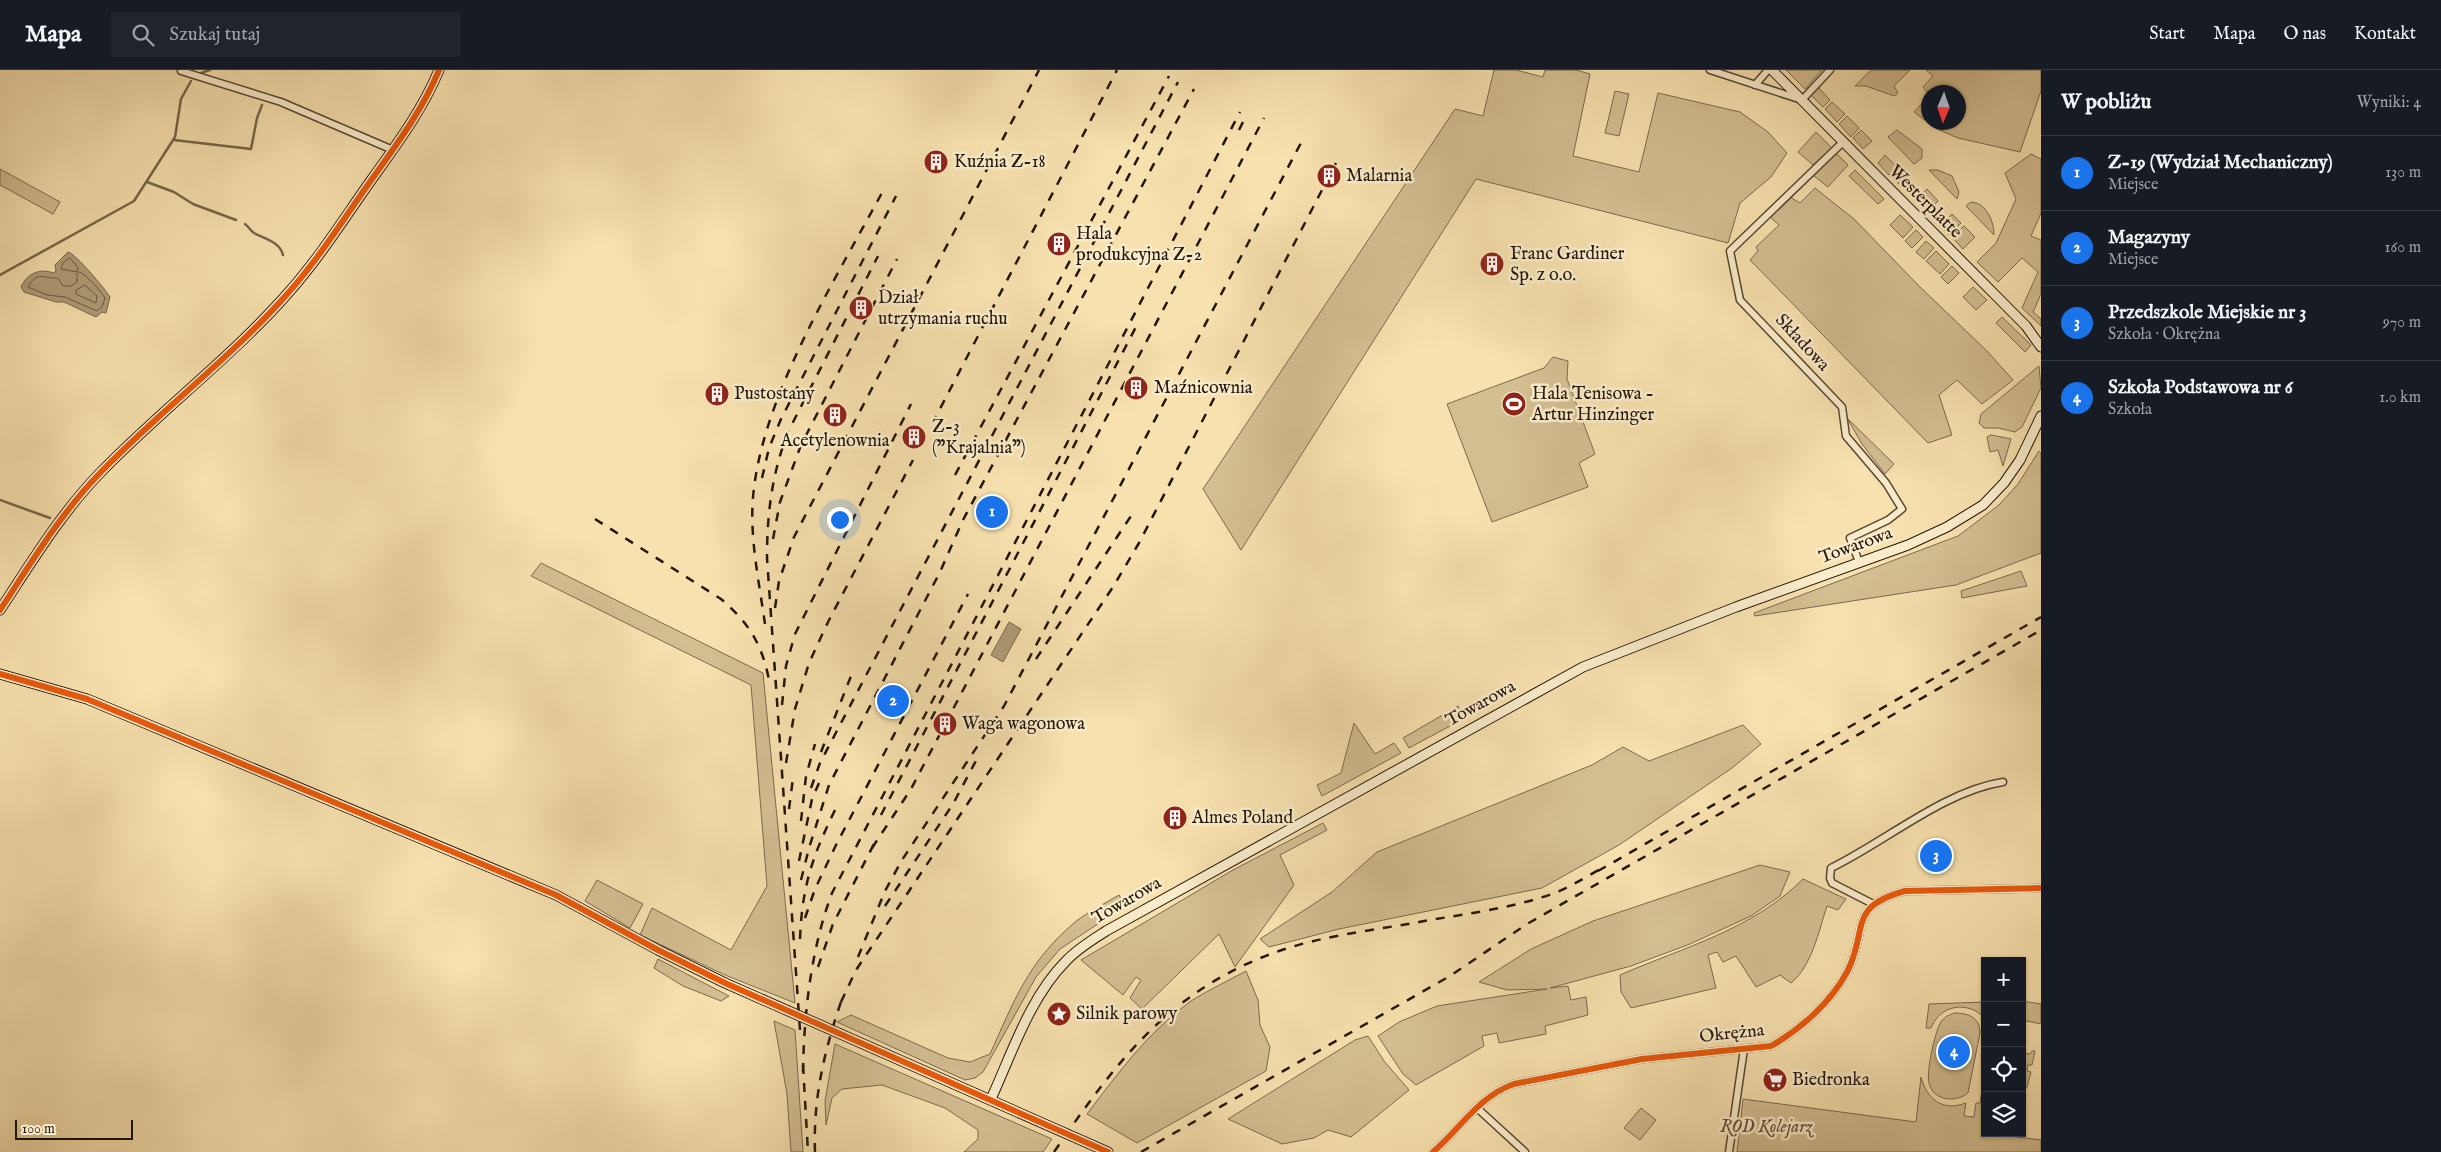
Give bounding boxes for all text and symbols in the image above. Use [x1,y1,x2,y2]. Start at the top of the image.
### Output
search box [111,12,461,57]
text: Mapa [25,19,81,50]
icon: search [129,21,157,49]
text: Szukaj tutaj [169,23,260,47]
text: Start [2149,23,2185,46]
text: Mapa [2213,23,2256,46]
text: O nas [2284,23,2326,46]
text: Kontakt [2354,23,2416,46]
north arrow [1921,85,1966,130]
text: W pobliżu [2061,89,2151,116]
text: Wyniki: 4 [2357,93,2421,113]
building icon: Kuźnia Z-18 [923,149,949,175]
place label: Kuźnia Z-18 [954,151,1045,174]
text: Z-19 (Wydział Mechaniczny) [2108,151,2333,175]
street label: Westerplatte [1883,160,1967,244]
building icon: Malarnia [1316,163,1342,189]
text: 1 [2074,163,2080,183]
text: 130 m [2385,163,2421,183]
place label: Malarnia [1346,165,1412,188]
text: Miejsce [2108,175,2158,195]
place label: Hala produkcyjna Z-2 [1076,223,1202,267]
text: Magazyny [2108,226,2190,250]
building icon: Hala produkcyjna Z-2 [1046,231,1072,257]
text: 2 [2073,238,2081,258]
text: 160 m [2385,238,2421,258]
place label: Franc Gardiner Sp. z o.o. [1510,243,1625,287]
text: Miejsce [2108,250,2158,270]
building icon: Franc Gardiner Sp. z o.o. [1479,251,1505,277]
place label: Dział utrzymania ruchu [878,287,1008,331]
building icon: Dział utrzymania ruchu [848,295,874,321]
text: Przedszkole Miejskie nr 3 [2108,301,2306,325]
street label: Składowa [1770,309,1835,377]
text: 3 [2074,313,2080,333]
text: 970 m [2383,313,2421,333]
text: Szkoła · Okrężna [2108,325,2220,345]
building icon: Maźnicownia [1123,375,1149,401]
text: Szkoła Podstawowa nr 6 [2108,376,2293,400]
place label: Maźnicownia [1154,377,1253,400]
building icon: Pustostany [704,381,730,407]
place label: Pustostany [734,383,815,406]
place label: Hala Tenisowa - Artur Hinzinger [1531,383,1654,427]
text: 4 [2073,388,2081,408]
text: 1.0 km [2379,388,2421,408]
sports icon: Hala Tenisowa - Artur Hinzinger [1501,391,1527,417]
text: Szkoła [2108,400,2152,420]
building icon: Acetylenownia [822,402,848,428]
place label: Z-3 ("Krajalnia") [932,416,1026,460]
building icon: Z-3 ("Krajalnia") [901,424,927,450]
place label: Acetylenownia [779,430,890,453]
pin: 1 [976,493,1008,531]
your location [827,507,853,533]
street label: Towarowa [1816,522,1896,570]
street label: Towarowa [1442,675,1520,733]
pin: 2 [877,682,909,720]
building icon: Waga wagonowa [932,711,958,737]
place label: Waga wagonowa [962,713,1085,736]
building icon: Almes Poland [1162,805,1188,831]
place label: Almes Poland [1191,807,1293,830]
pin: 3 [1920,837,1952,875]
street label: Towarowa [1088,872,1166,930]
map controls [1981,957,2026,1137]
button: + [1981,957,2026,1002]
place icon: Silnik parowy [1046,1001,1072,1027]
button: − [1981,1002,2026,1047]
place label: Silnik parowy [1076,1003,1177,1026]
street label: Okrężna [1698,1019,1766,1049]
pin: 4 [1938,1033,1970,1071]
button: locate [1981,1047,2026,1092]
supermarket icon: Biedronka [1762,1067,1788,1093]
place label: Biedronka [1792,1069,1870,1092]
button: layers [1981,1092,2026,1137]
park label: ROD Kolejarz [1720,1116,1814,1139]
scale bar [15,1117,132,1140]
text: 100 m [22,1120,55,1138]

